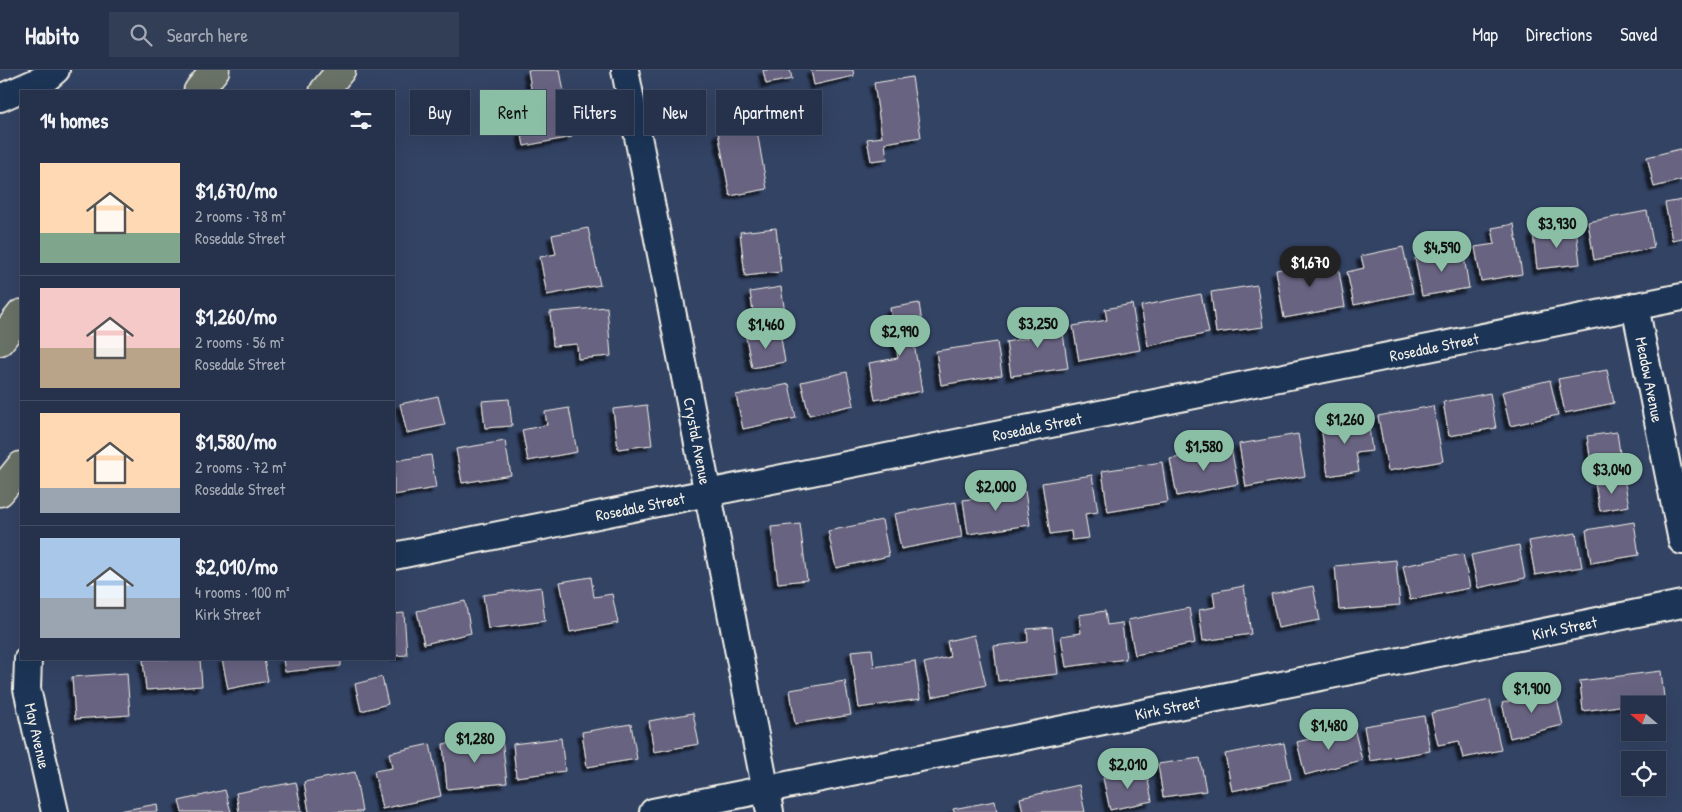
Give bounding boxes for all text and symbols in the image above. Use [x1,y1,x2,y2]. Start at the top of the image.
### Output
search box [109,12,459,57]
text: Habito [25,19,79,51]
icon: search [127,21,155,49]
text: Search here [167,22,248,48]
text: Map [1473,22,1498,47]
text: Directions [1526,22,1592,47]
text: Saved [1620,22,1657,47]
chip: Buy [410,90,470,135]
chip: Rent [480,90,546,135]
chip: Filters [556,90,634,135]
chip: New [644,90,706,135]
chip: Apartment [716,90,822,135]
text: 14 homes [40,106,108,135]
icon: filters [347,106,375,134]
text: $1,670/mo [195,176,277,205]
icon: home [80,183,140,243]
text: 2 rooms · 78 m² [195,205,286,227]
pin: $3,930 [1516,206,1598,249]
text: $3,930 [1538,212,1576,234]
text: Rosedale Street [195,227,285,249]
pin: $4,590 [1401,230,1483,273]
text: $4,590 [1423,236,1461,258]
pin: $1,670 [1269,246,1351,288]
text: $1,670 [1291,251,1329,273]
text: $1,260/mo [195,302,277,331]
pin: $3,250 [997,306,1079,349]
icon: home [80,308,140,368]
pin: $1,460 [725,308,807,350]
text: $3,250 [1018,312,1058,334]
text: $1,460 [748,313,784,335]
pin: $2,990 [859,314,941,357]
text: $2,990 [881,320,919,342]
street label: Rosedale Street [1388,327,1481,367]
text: 2 rooms · 56 m² [195,331,284,353]
street label: Meadow Avenue [1630,335,1669,425]
text: Rosedale Street [195,353,285,375]
street label: Crystal Avenue [678,396,717,487]
pin: $1,260 [1304,402,1386,445]
street label: Rosedale Street [991,407,1084,446]
text: $1,260 [1326,408,1364,430]
text: $1,580/mo [195,427,277,456]
pin: $1,580 [1163,430,1245,472]
icon: home [80,433,140,493]
text: $1,580 [1185,435,1223,457]
pin: $3,040 [1571,452,1653,495]
text: 2 rooms · 72 m² [195,456,286,478]
text: $3,040 [1593,458,1631,480]
pin: $2,000 [955,470,1037,512]
text: $2,000 [976,475,1016,497]
text: Rosedale Street [195,478,285,500]
street label: Rosedale Street [594,487,687,526]
text: $2,010/mo [195,552,278,581]
icon: home [80,558,140,618]
text: 4 rooms · 100 m² [195,581,290,603]
text: Kirk Street [195,603,261,625]
street label: Kirk Street [1530,610,1599,645]
pin: $1,900 [1491,672,1573,714]
text: $1,900 [1513,677,1551,699]
street label: Kirk Street [1133,691,1202,725]
north arrow [1621,696,1666,741]
map controls [1621,696,1666,796]
street label: May Avenue [20,701,56,771]
pin: $1,480 [1288,708,1370,751]
text: $1,480 [1310,714,1348,736]
pin: $1,280 [434,722,516,764]
text: $1,280 [456,727,494,749]
pin: $2,010 [1087,748,1169,790]
button: locate [1621,751,1666,796]
text: $2,010 [1109,753,1147,775]

